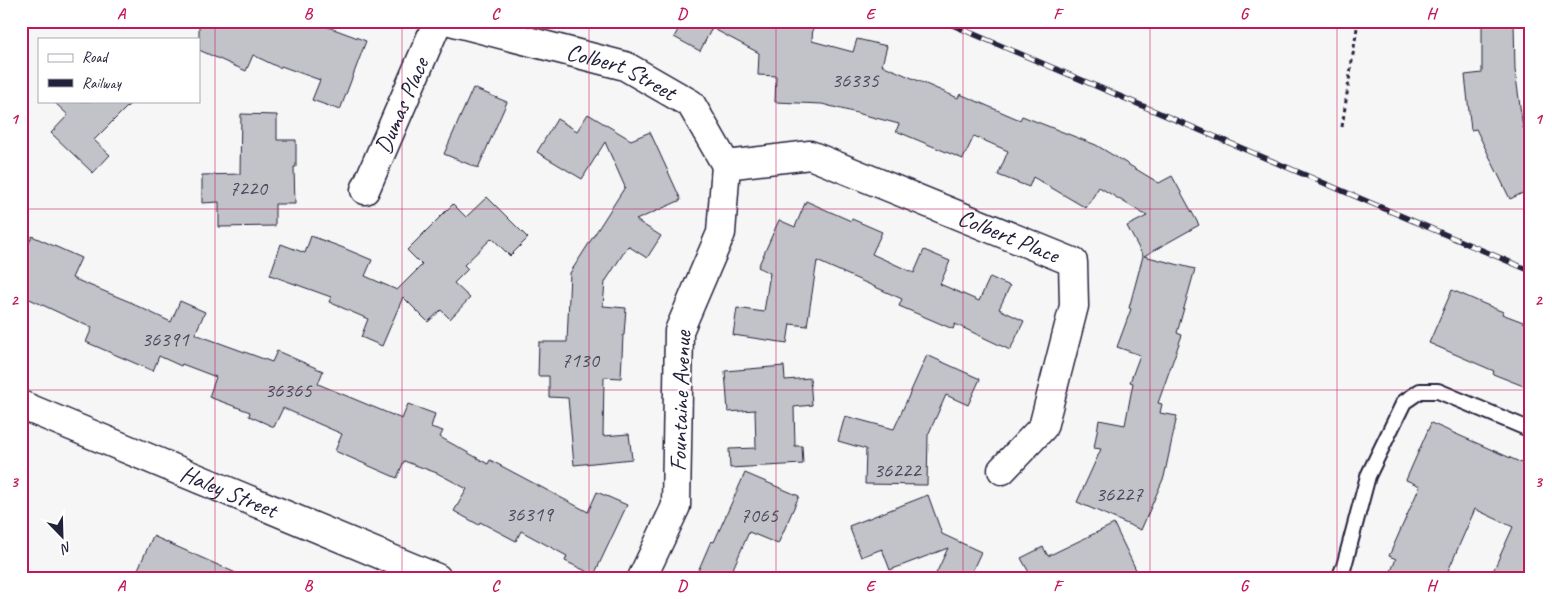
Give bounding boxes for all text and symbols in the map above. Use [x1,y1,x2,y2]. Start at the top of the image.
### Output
text: A [117,4,127,24]
text: B [304,4,314,24]
text: C [491,4,501,24]
text: D [677,4,688,24]
text: E [866,4,877,24]
text: F [1053,4,1064,24]
text: G [1240,4,1250,24]
text: H [1426,4,1438,24]
street label: Colbert Street [563,37,683,108]
legend [38,38,200,102]
text: Road [82,48,109,67]
street label: Dumas Place [368,51,436,158]
house number: 36335 [831,67,880,93]
text: Railway [82,74,123,93]
text: 1 [10,109,19,129]
text: 1 [1534,109,1543,129]
house number: 7220 [229,175,268,201]
street label: Colbert Place [954,202,1066,271]
text: 2 [10,290,19,310]
text: 2 [1534,290,1543,310]
house number: 36391 [141,326,190,352]
street label: Fountaine Avenue [663,328,698,472]
house number: 7130 [561,347,600,373]
house number: 36365 [264,377,313,403]
house number: 36222 [873,457,922,483]
street label: Haley Street [176,458,283,526]
text: 3 [10,472,19,492]
text: 3 [1534,472,1543,492]
house number: 36227 [1095,481,1144,507]
house number: 36319 [505,501,554,527]
house number: 7065 [740,502,779,528]
north arrow [38,512,88,562]
text: N [57,538,74,558]
text: A [117,576,127,596]
text: B [304,576,314,596]
text: C [491,576,501,596]
text: D [677,576,688,596]
text: E [866,576,877,596]
text: F [1053,576,1064,596]
text: G [1240,576,1250,596]
text: H [1426,576,1438,596]

